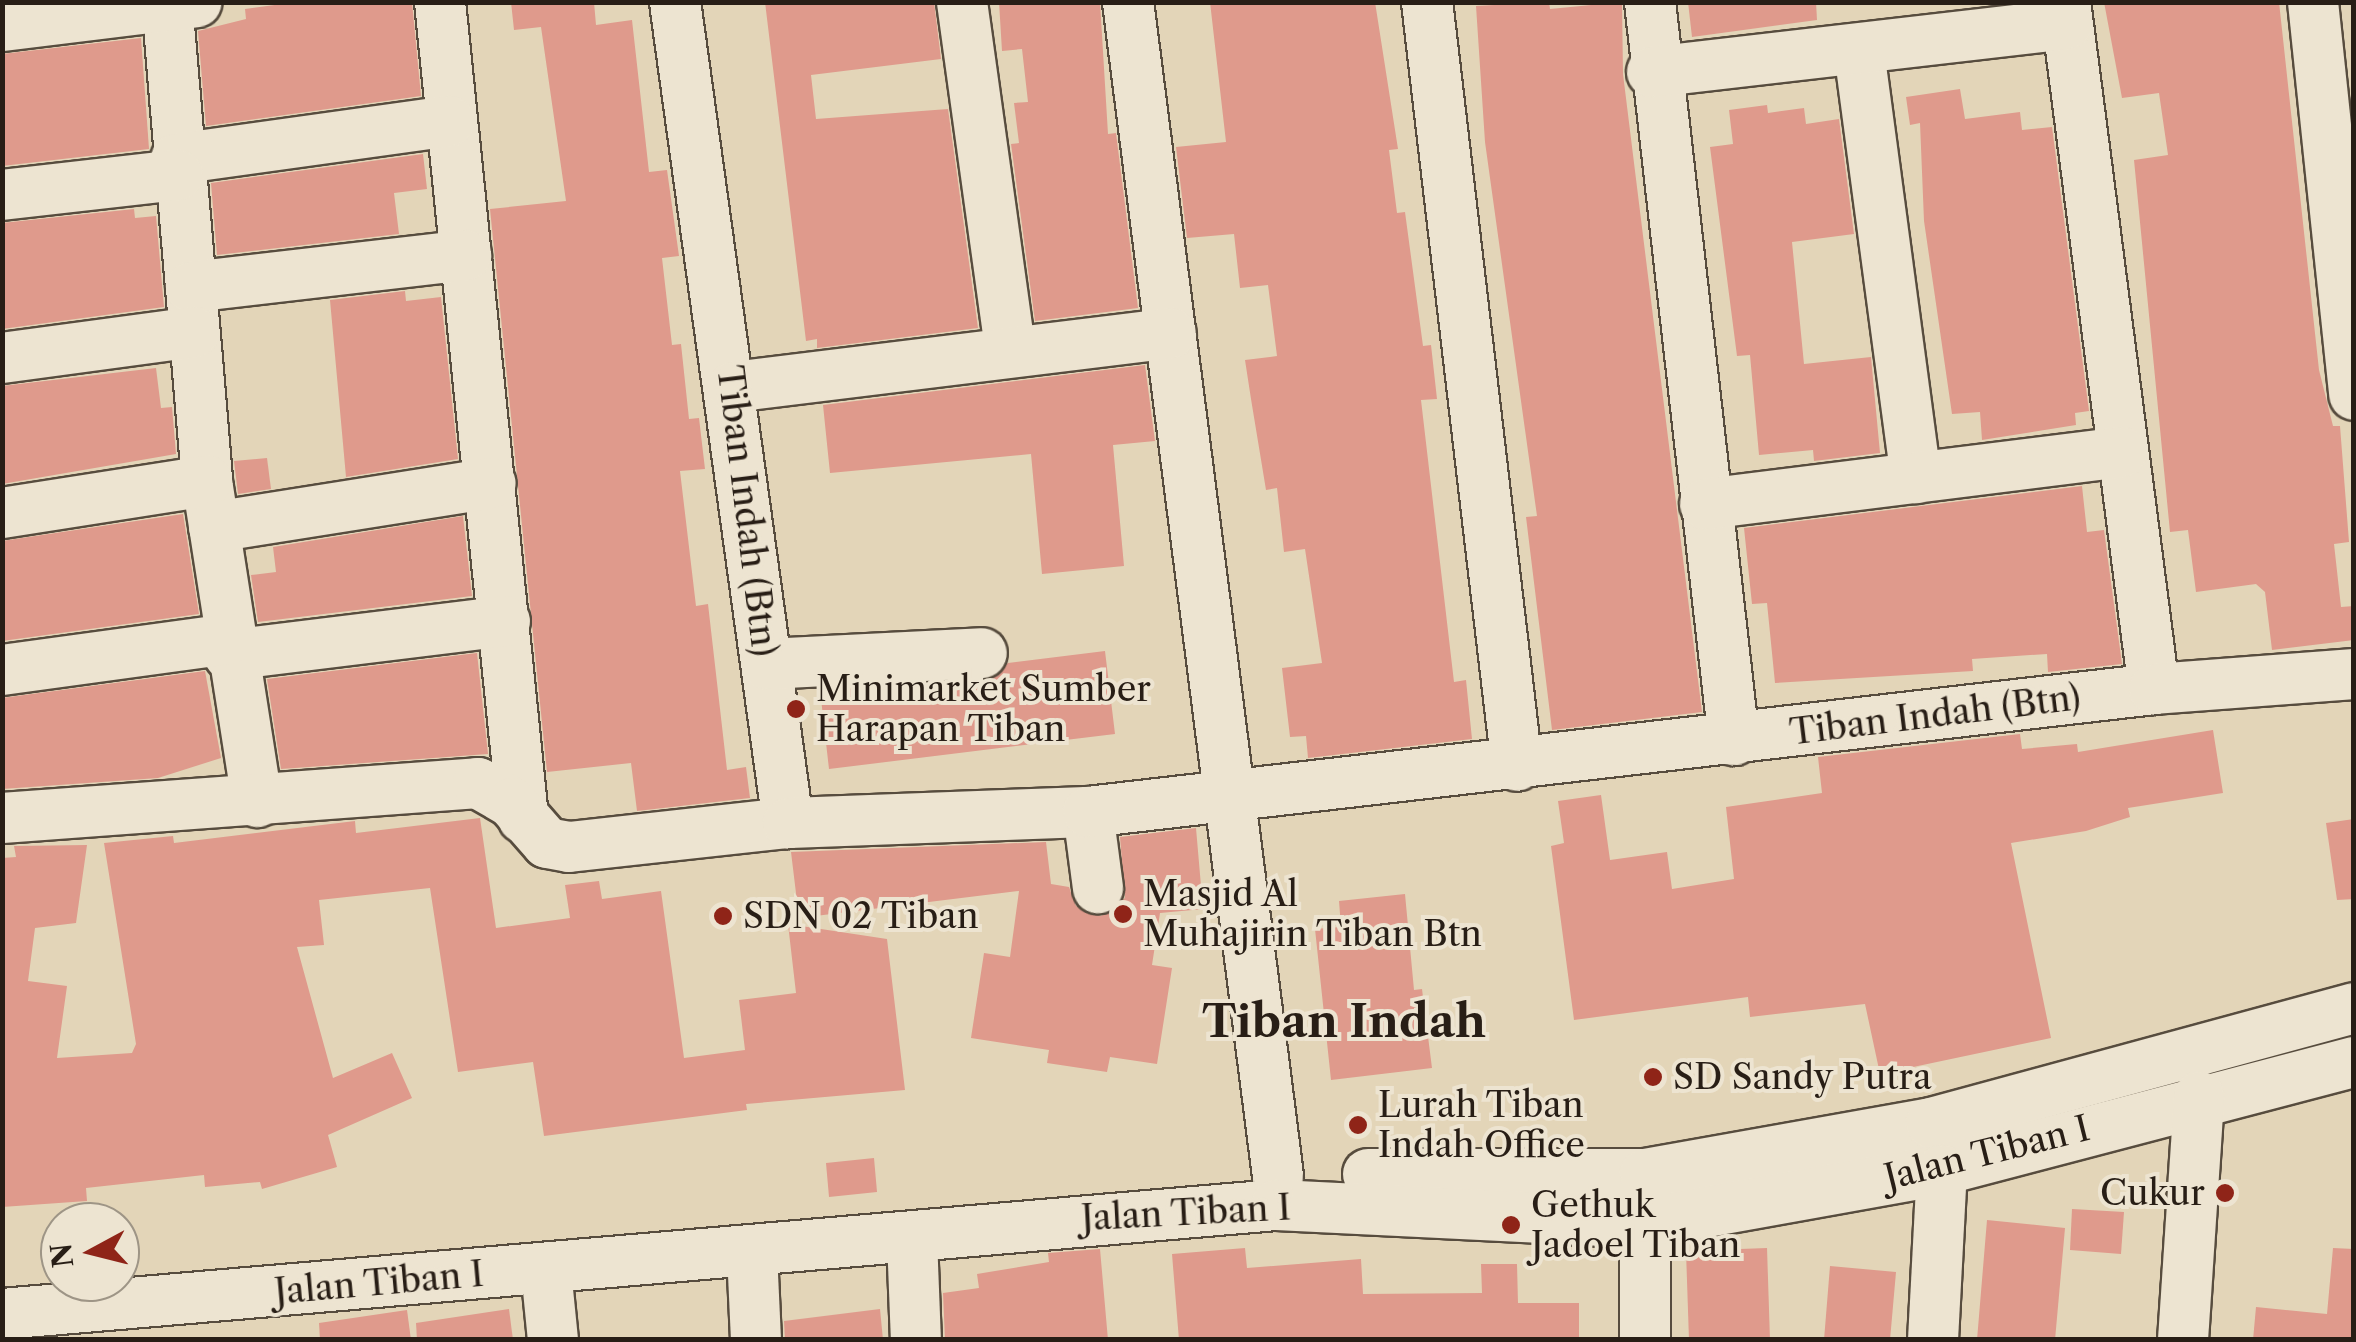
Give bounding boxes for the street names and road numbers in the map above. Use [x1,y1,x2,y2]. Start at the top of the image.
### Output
street label: Tiban Indah (Btn) [708,363,786,659]
street label: Tiban Indah (Btn) [1787,676,2083,754]
street label: Jalan Tiban I [1880,1107,2094,1199]
street label: Jalan Tiban I [1080,1187,1292,1239]
street label: Jalan Tiban I [272,1253,486,1313]

